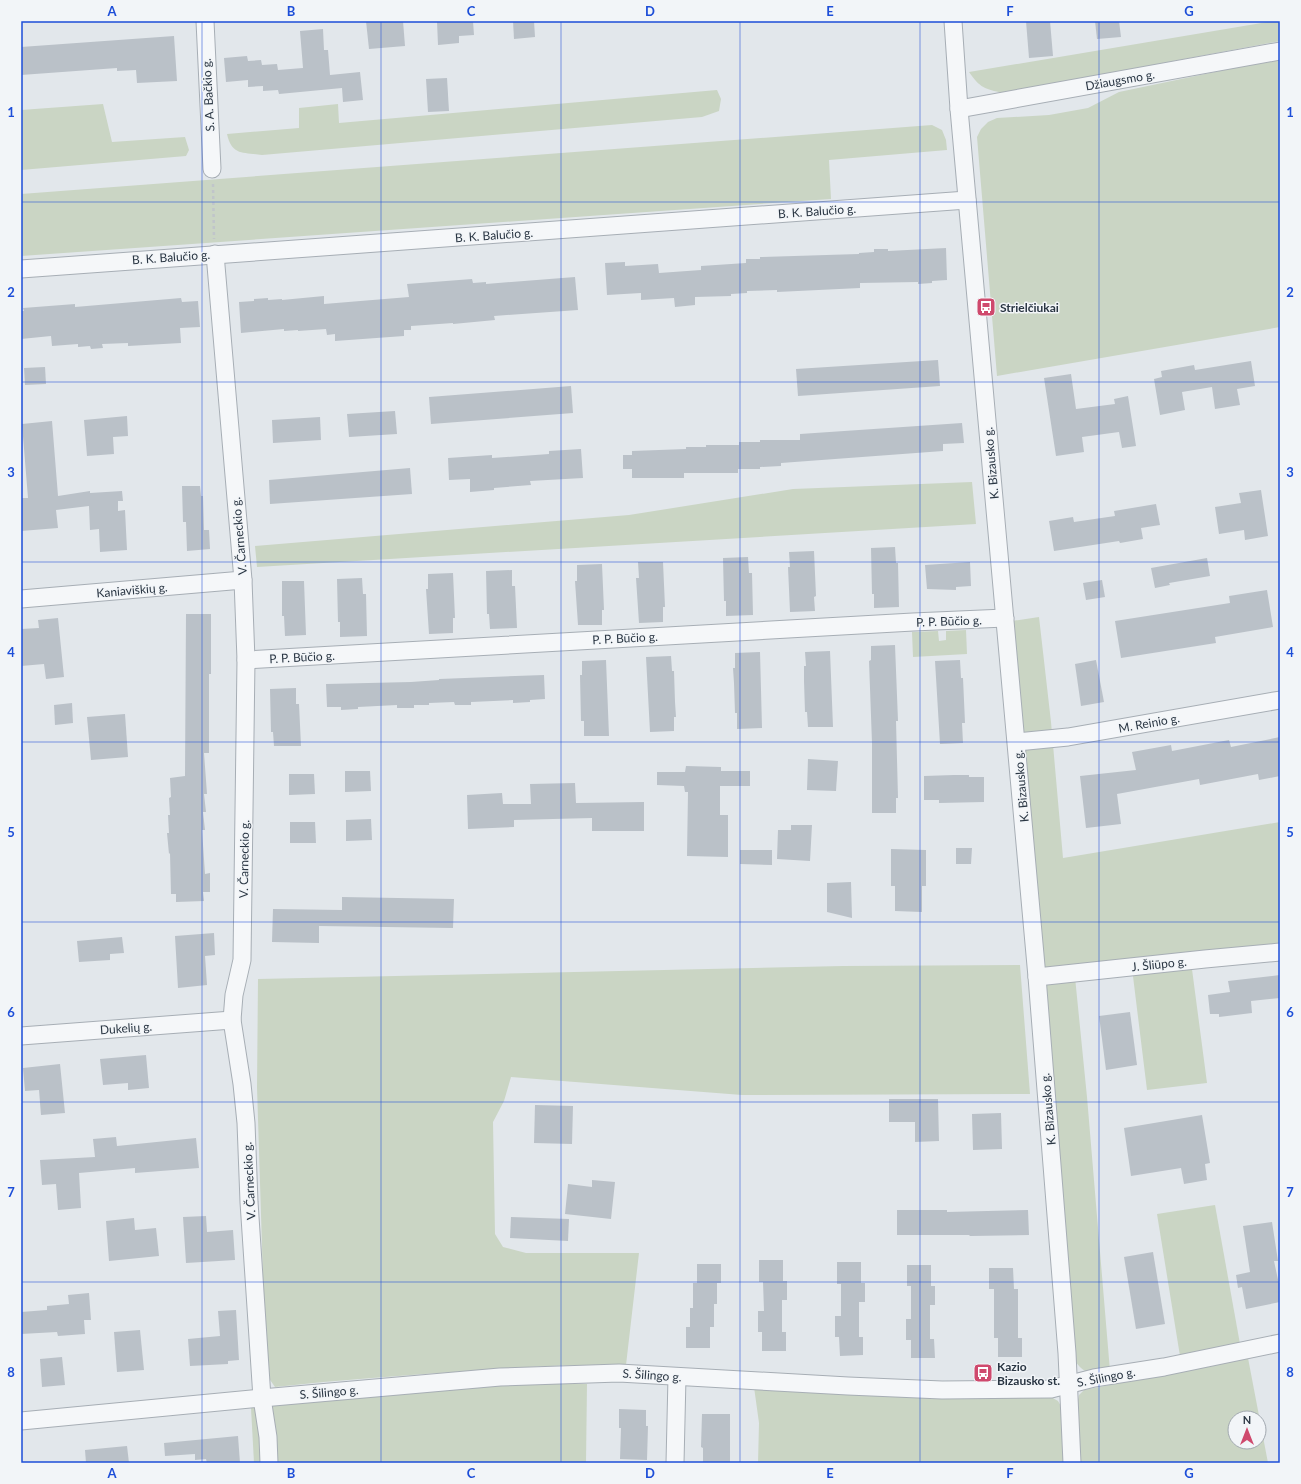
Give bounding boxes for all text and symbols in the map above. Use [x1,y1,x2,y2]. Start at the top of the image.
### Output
text: A [106,3,117,19]
text: B [287,3,296,19]
text: C [467,3,476,19]
text: D [645,3,655,19]
text: E [826,3,834,19]
text: F [1006,3,1014,19]
text: G [1184,3,1194,19]
street label: S. A. Bačkio g. [199,58,217,132]
street label: Džiaugsmo g. [1084,66,1156,93]
text: 1 [7,104,15,120]
text: 1 [1286,104,1294,120]
street label: B. K. Balučio g. [777,201,857,221]
street label: B. K. Balučio g. [454,225,534,245]
street label: B. K. Balučio g. [131,247,211,267]
text: 2 [7,284,15,300]
text: 2 [1286,284,1294,300]
bus stop icon: Strielčiukai [975,296,997,318]
place label: Strielčiukai [1000,300,1059,315]
street label: K. Bizausko g. [980,426,1002,500]
text: 3 [7,464,15,480]
text: 3 [1286,464,1294,480]
street label: V. Čarneckio g. [228,496,250,576]
street label: Kaniaviškių g. [96,579,168,601]
street label: P. P. Būčio g. [916,612,982,630]
street label: P. P. Būčio g. [592,629,658,647]
text: 4 [7,644,15,660]
text: 4 [1286,644,1294,660]
street label: P. P. Būčio g. [269,648,335,666]
street label: M. Reinio g. [1117,710,1181,736]
street label: K. Bizausko g. [1010,749,1032,823]
street label: V. Čarneckio g. [236,820,252,898]
text: 5 [7,824,15,840]
text: 5 [1286,824,1294,840]
street label: J. Šliūpo g. [1131,954,1187,974]
text: 6 [7,1004,15,1020]
text: 6 [1286,1004,1294,1020]
street label: Dukelių g. [99,1019,153,1037]
street label: K. Bizausko g. [1037,1072,1059,1146]
street label: V. Čarneckio g. [239,1141,259,1220]
text: 7 [7,1184,15,1200]
text: 7 [1286,1184,1294,1200]
place label: Kazio Bizausko st. [997,1359,1060,1388]
bus stop icon: Kazio Bizausko st. [972,1362,994,1384]
text: 8 [7,1364,15,1380]
street label: S. Šilingo g. [1075,1364,1137,1390]
text: 8 [1286,1364,1294,1380]
street label: S. Šilingo g. [622,1365,682,1385]
street label: S. Šilingo g. [299,1382,359,1402]
north arrow [1227,1410,1267,1450]
text: N [1243,1413,1251,1426]
text: A [106,1465,117,1481]
text: B [287,1465,296,1481]
text: C [467,1465,476,1481]
text: D [645,1465,655,1481]
text: E [826,1465,834,1481]
text: F [1006,1465,1014,1481]
text: G [1184,1465,1194,1481]

